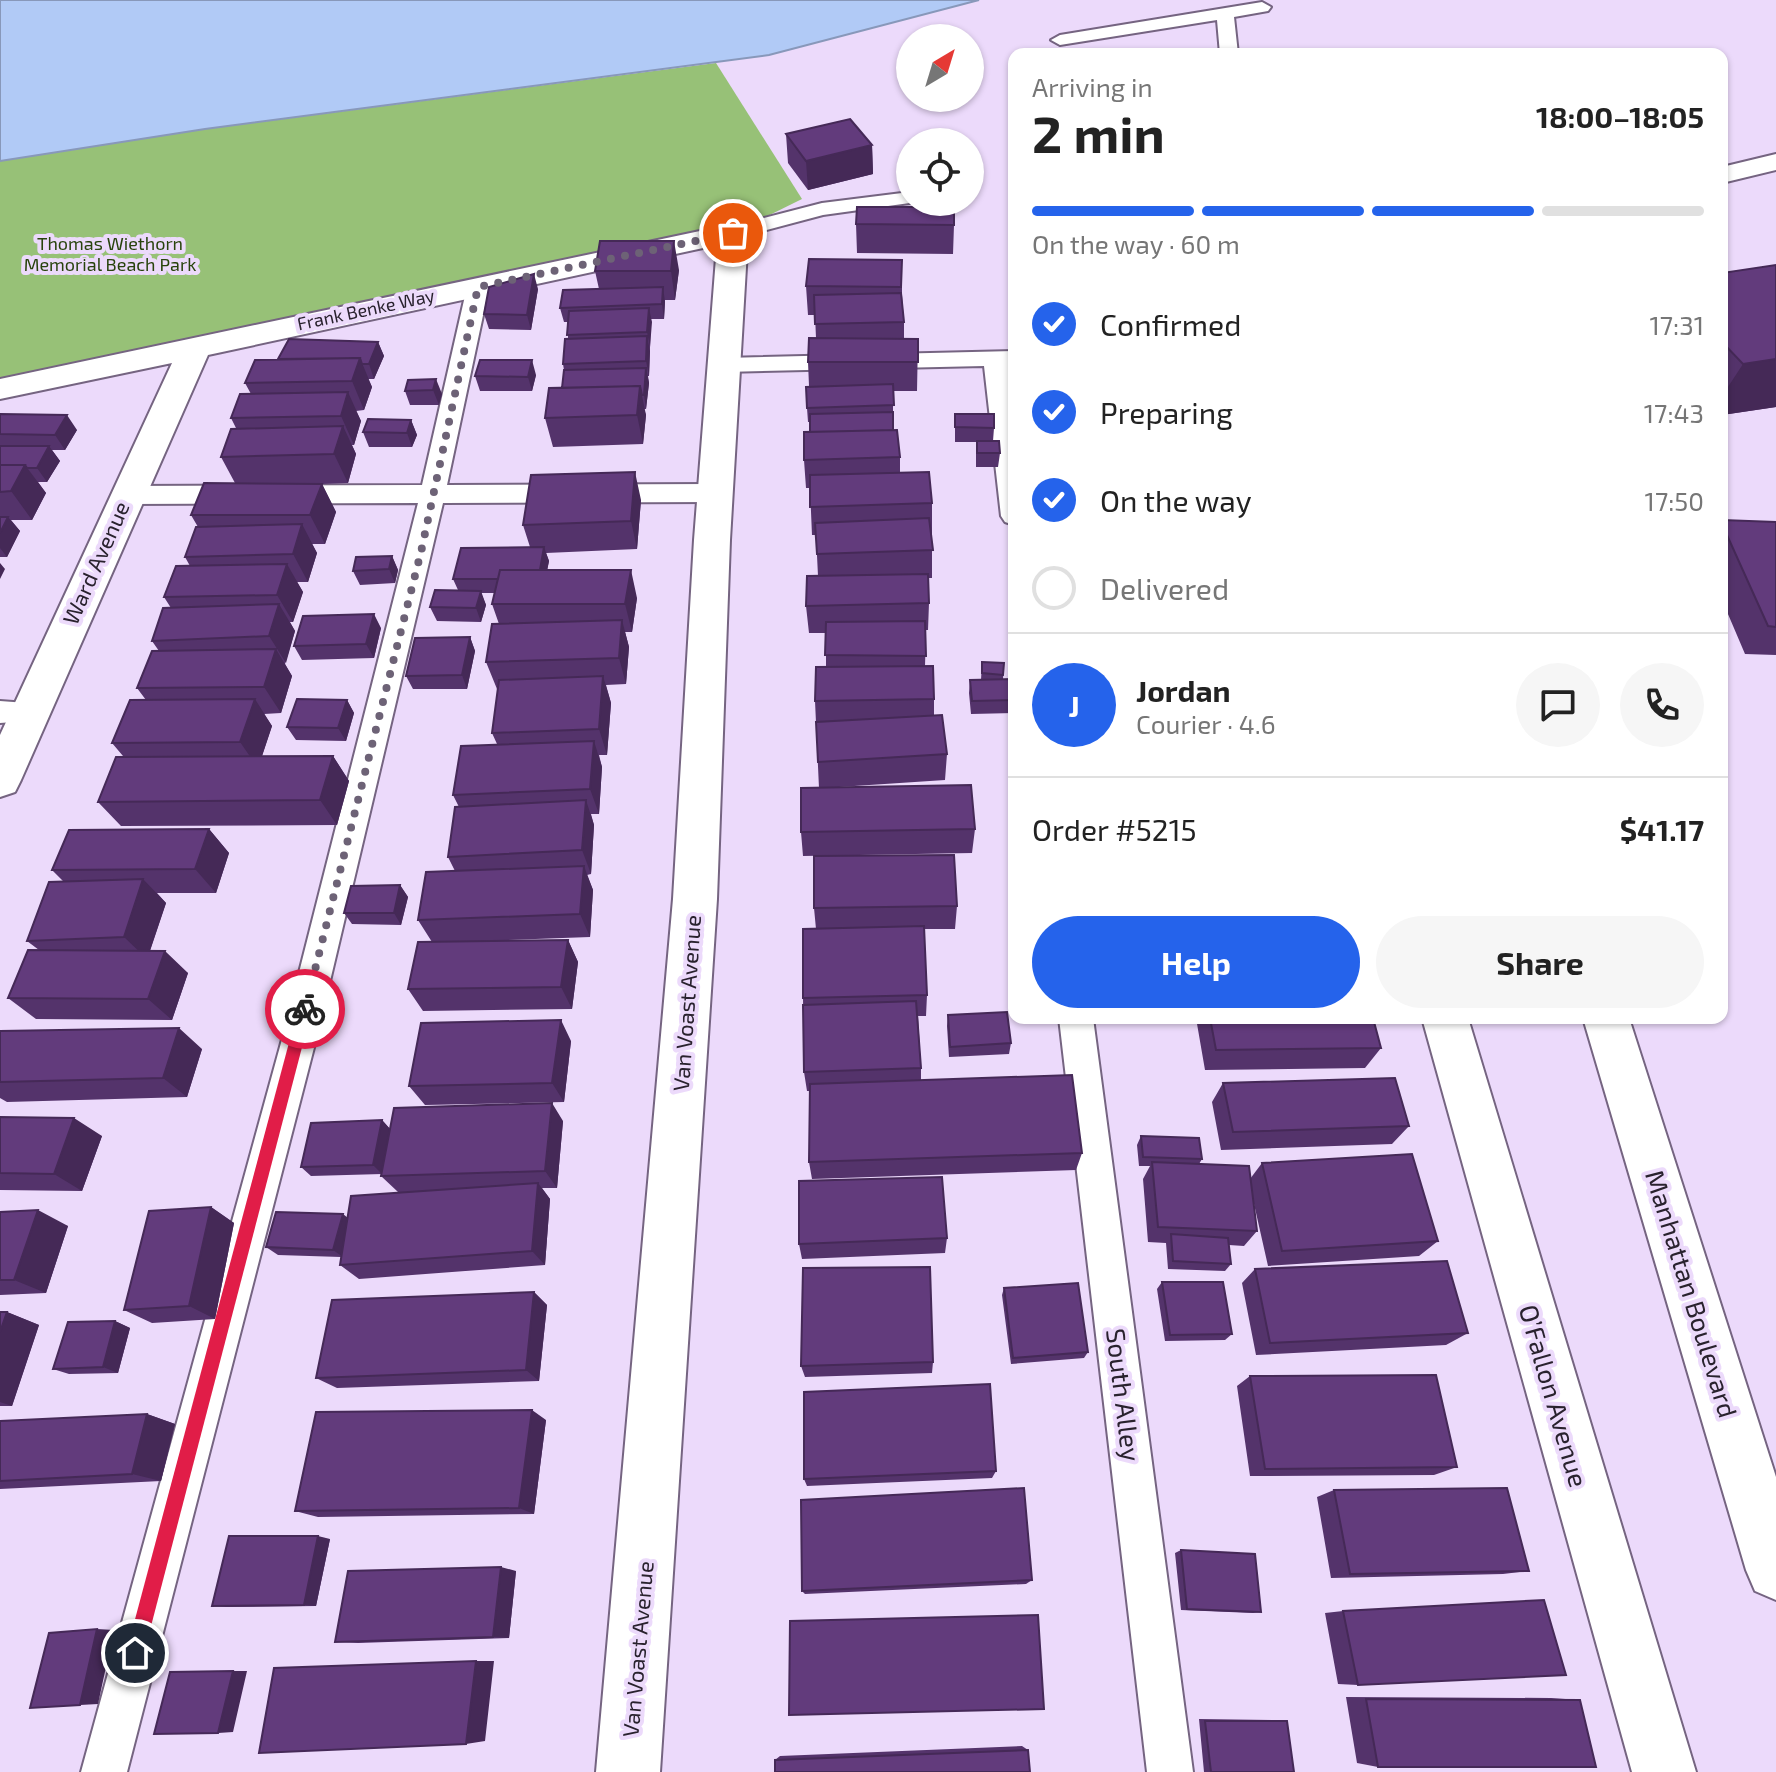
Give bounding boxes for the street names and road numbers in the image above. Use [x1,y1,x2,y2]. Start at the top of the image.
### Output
street label: Frank Benke Way [295,284,437,334]
street label: Ward Avenue [56,497,134,628]
street label: Van Voast Avenue [667,914,705,1092]
street label: Manhattan Boulevard [1640,1166,1745,1421]
street label: O’Fallon Avenue [1514,1301,1595,1490]
street label: South Alley [1101,1327,1148,1463]
street label: Van Voast Avenue [616,1560,658,1738]

